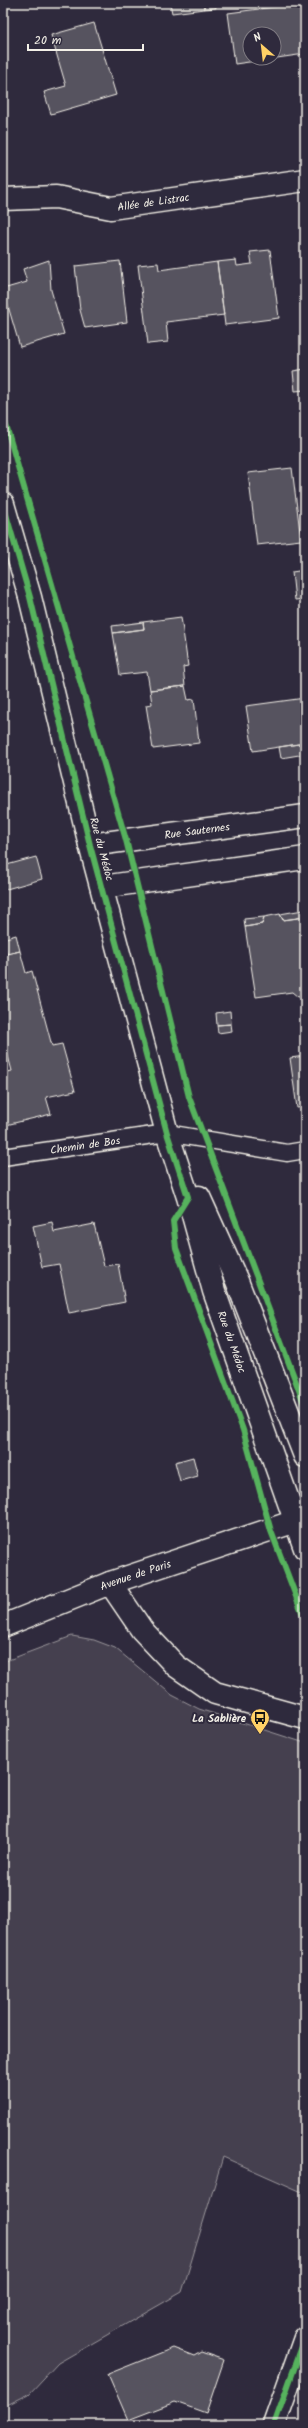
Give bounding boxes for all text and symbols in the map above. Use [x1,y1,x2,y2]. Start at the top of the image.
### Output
scale bar [28,26,143,52]
north arrow [242,26,282,66]
text: N [250,28,265,48]
text: 20 m [34,31,62,50]
street label: Allée de Listrac [116,189,191,217]
street label: Rue du Médoc [84,815,118,883]
street label: Rue Sauternes [163,818,231,845]
street label: Chemin de Bos [49,1132,122,1160]
street label: Rue du Médoc [212,1308,250,1376]
street label: Avenue de Paris [98,1555,174,1596]
bus stop icon: La Sablière [249,1707,271,1735]
place label: La Sablière [192,1710,247,1728]

